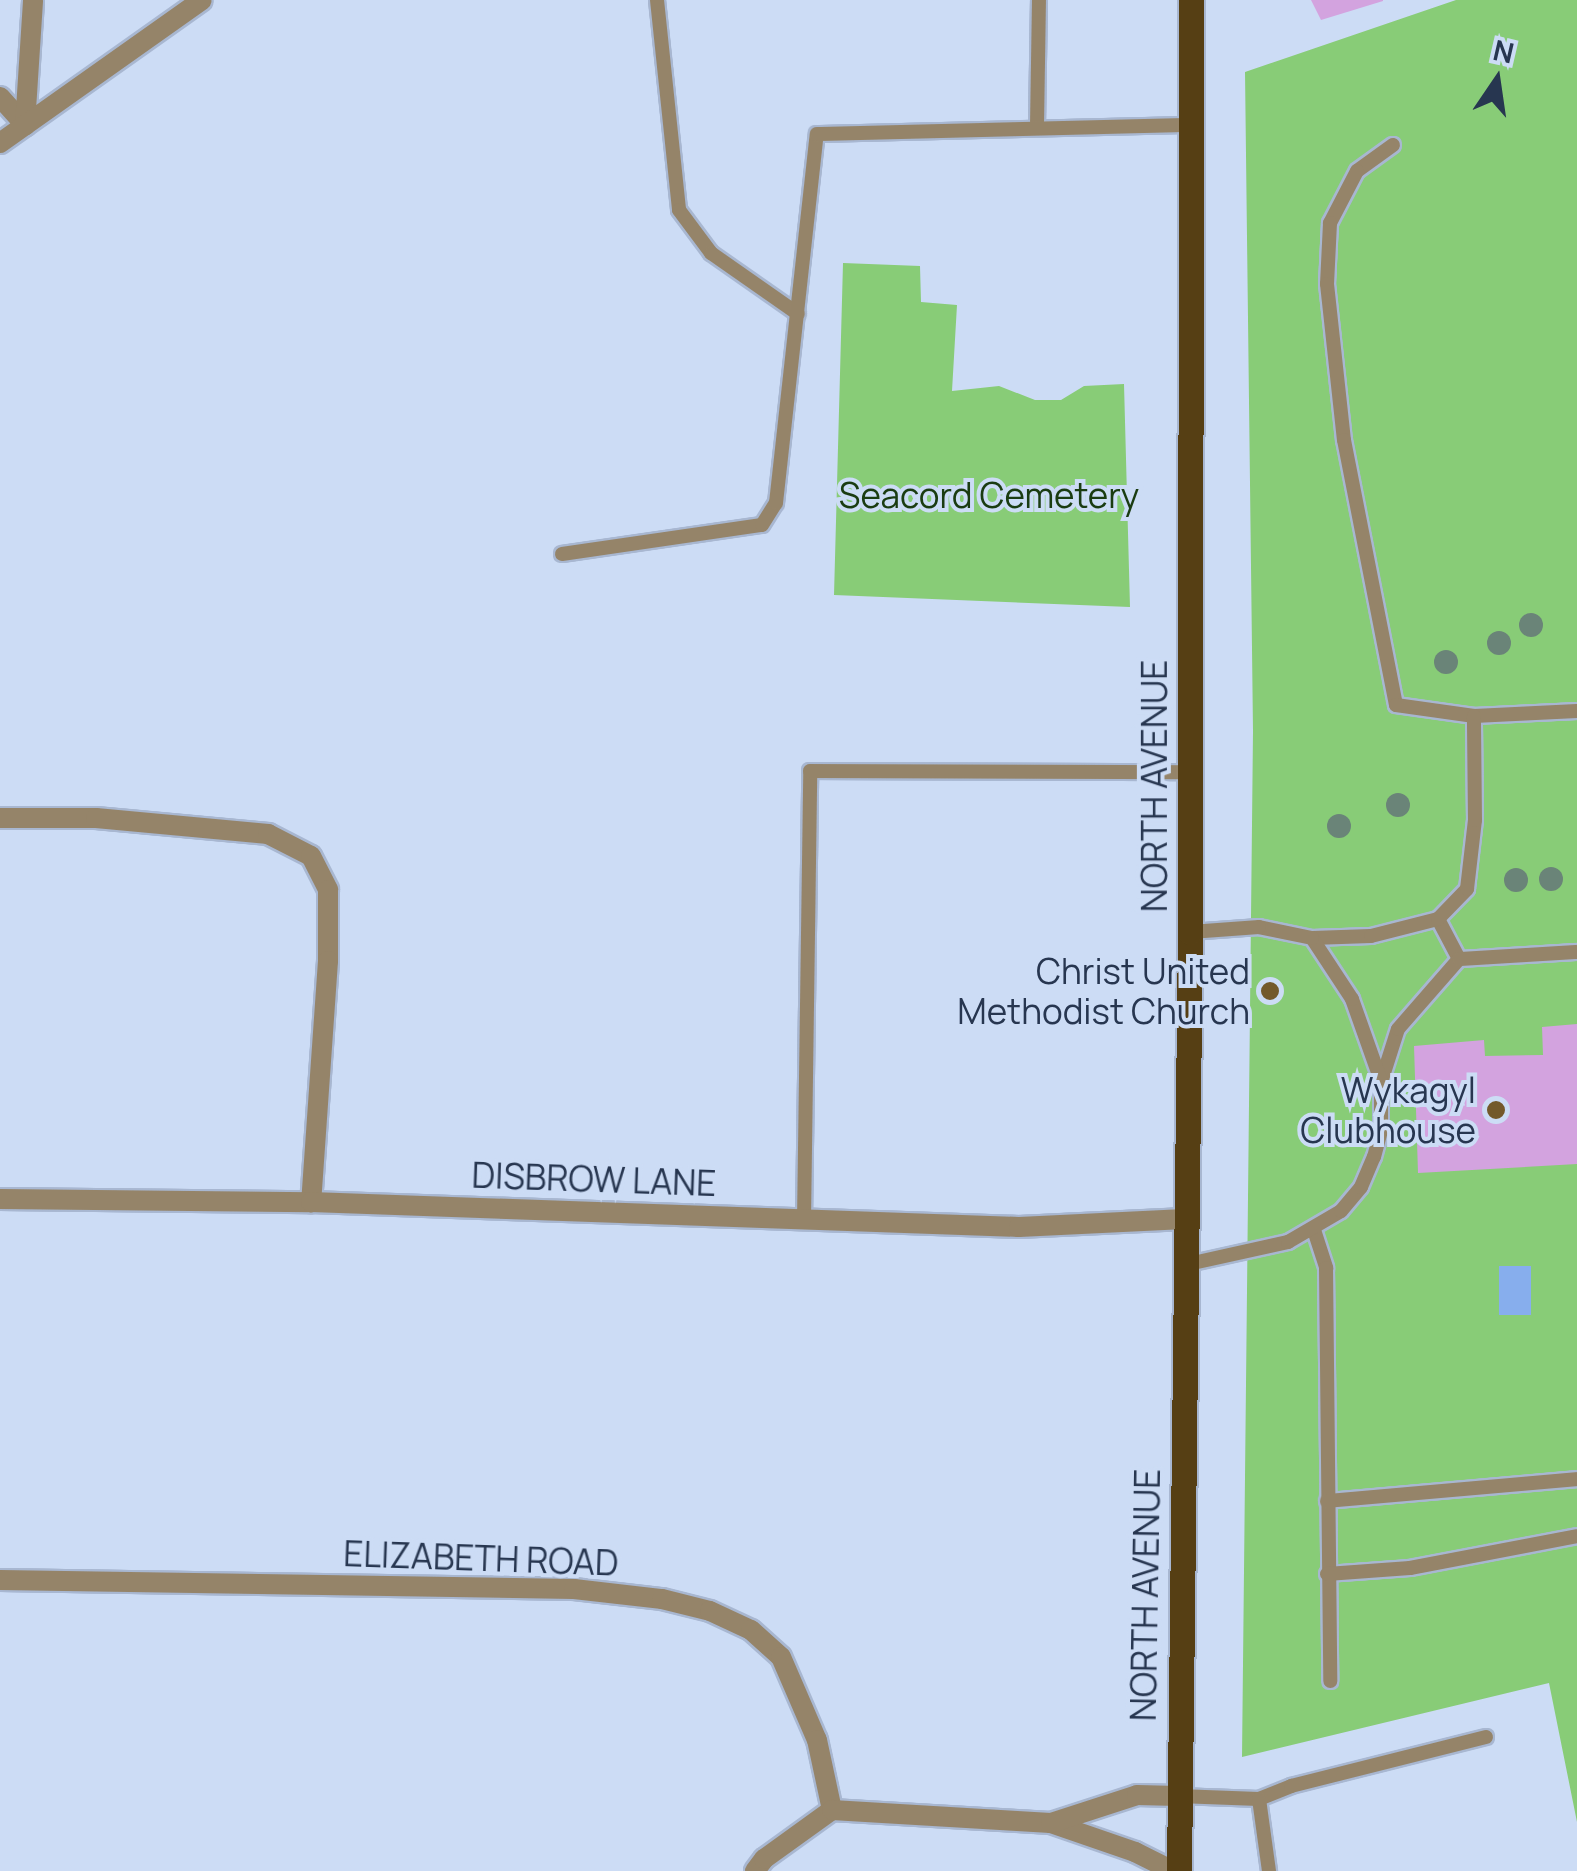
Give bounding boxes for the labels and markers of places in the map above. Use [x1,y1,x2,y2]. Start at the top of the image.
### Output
place label: Christ United Methodist Church [957,950,1250,1032]
marker: Christ United Methodist Church [1259,980,1281,1002]
place label: Wykagyl Clubhouse [1300,1069,1476,1151]
marker: Wykagyl Clubhouse [1485,1099,1507,1121]

